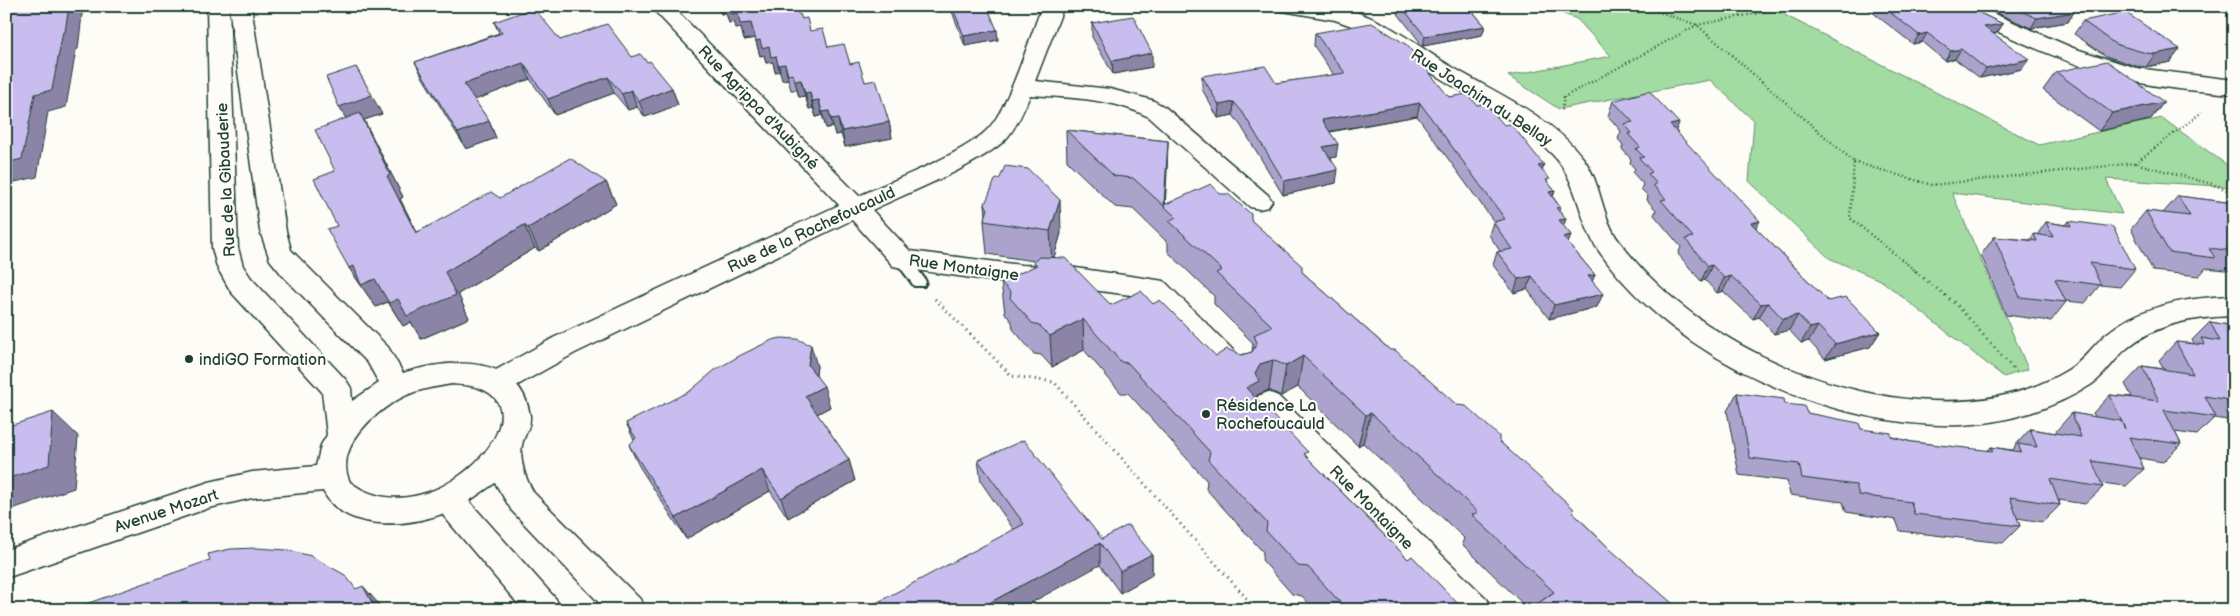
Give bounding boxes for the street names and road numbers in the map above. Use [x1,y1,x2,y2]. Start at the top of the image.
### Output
street label: Rue Agrippa d'Aubigné [694,42,822,174]
street label: Rue Joachim du Bellay [1407,46,1556,151]
street label: Rue de la Gibauderie [213,102,240,257]
street label: Rue de la Rochefoucauld [725,183,898,278]
street label: Rue Montaigne [908,251,1021,286]
street label: Rue Montaigne [1325,462,1417,554]
street label: Avenue Mozart [112,486,221,537]

